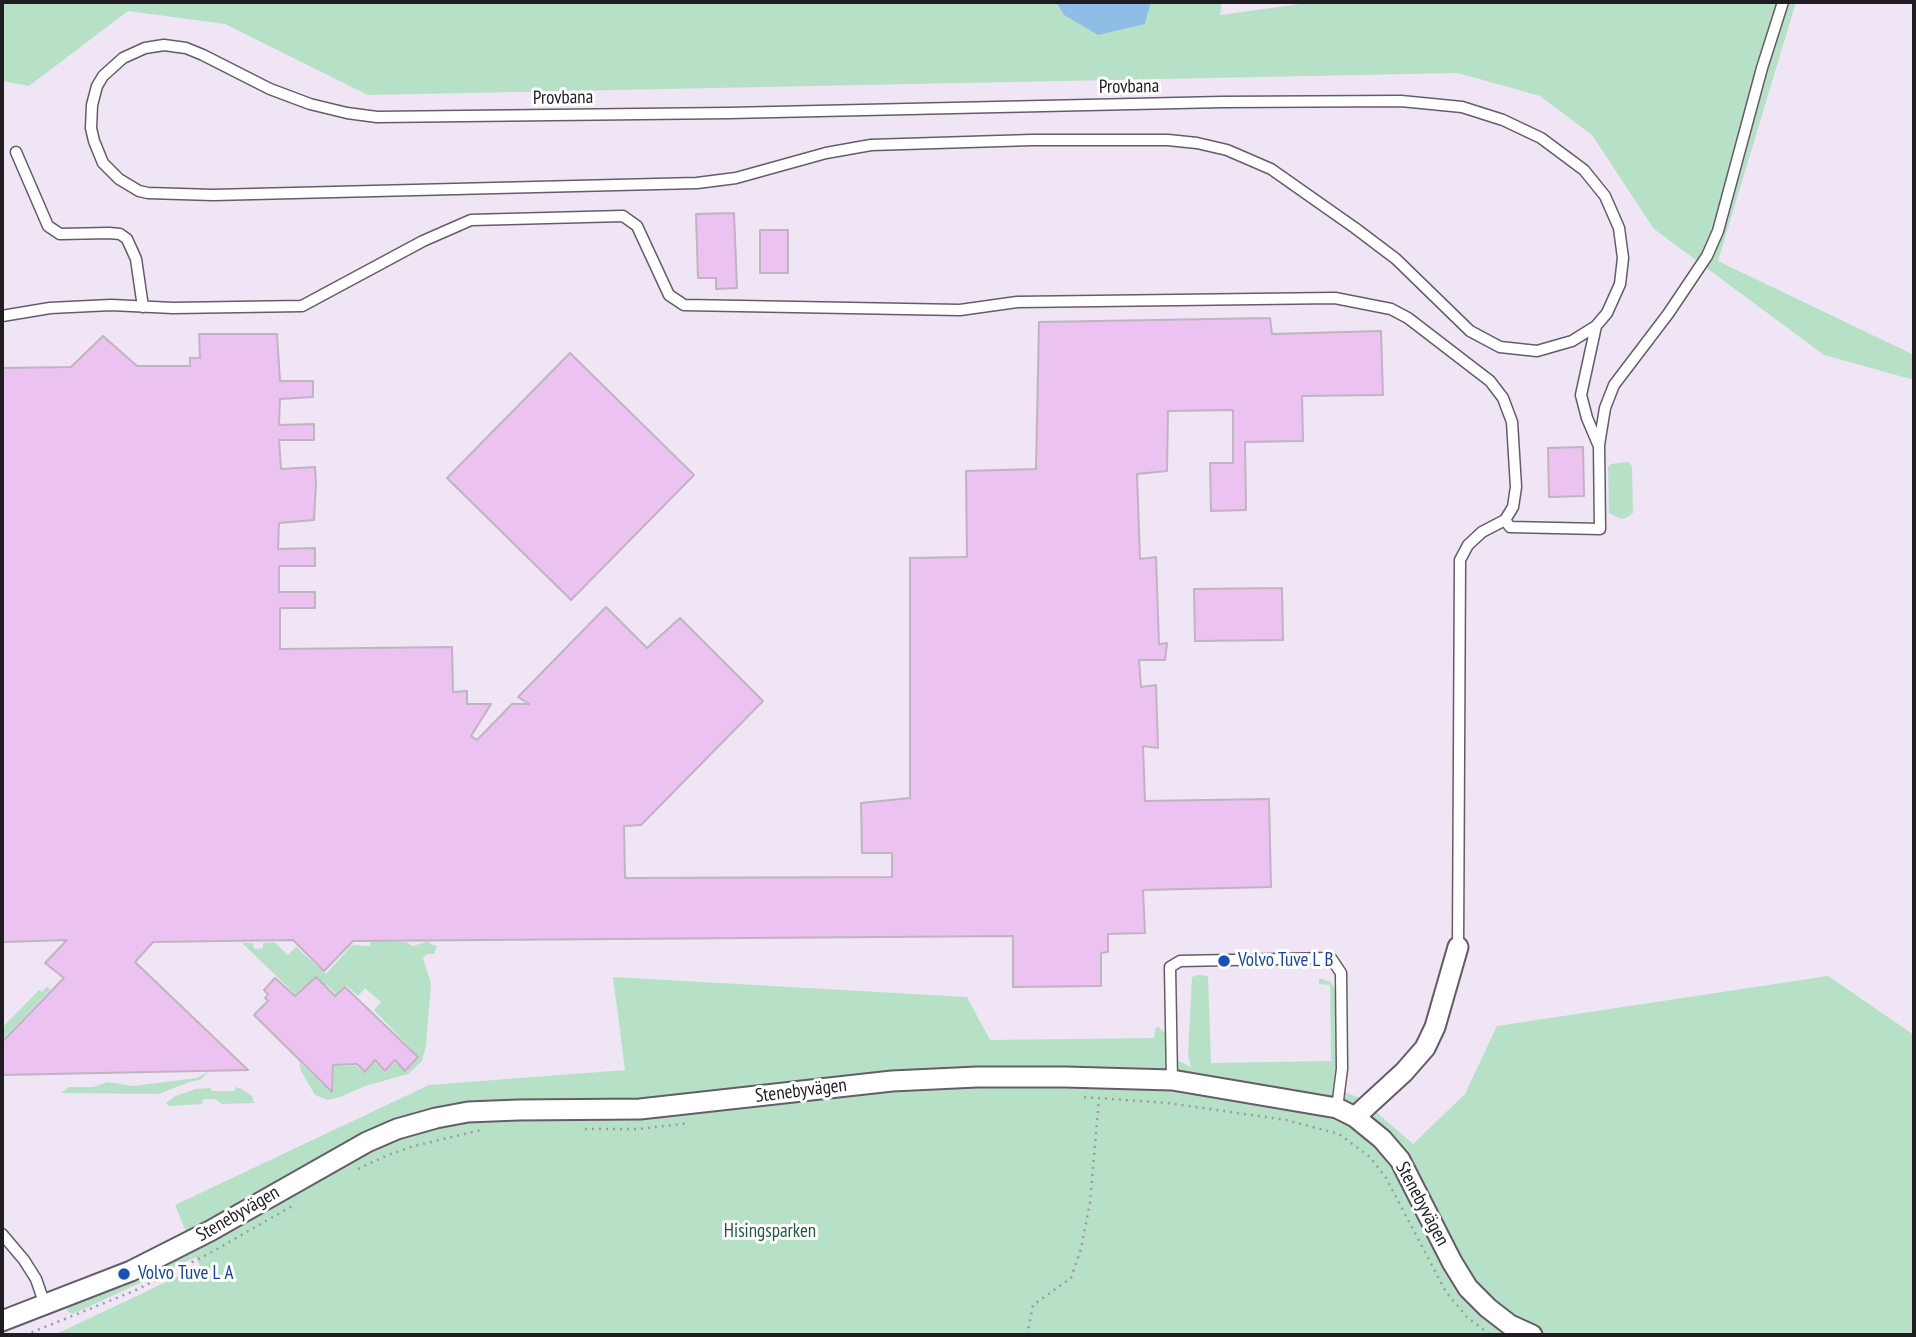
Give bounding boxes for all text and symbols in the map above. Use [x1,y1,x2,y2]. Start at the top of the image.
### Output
street label: Provbana [1099,75,1159,99]
street label: Provbana [533,86,593,110]
place label: Volvo Tuve L B [1238,950,1333,972]
marker: Volvo Tuve L B [1216,953,1232,969]
street label: Stenebyvägen [754,1074,848,1108]
street label: Stenebyvägen [1390,1158,1454,1250]
street label: Stenebyvägen [192,1181,284,1247]
park label: Hisingsparken [724,1221,816,1243]
place label: Volvo Tuve L A [138,1263,233,1285]
marker: Volvo Tuve L A [116,1266,132,1282]

